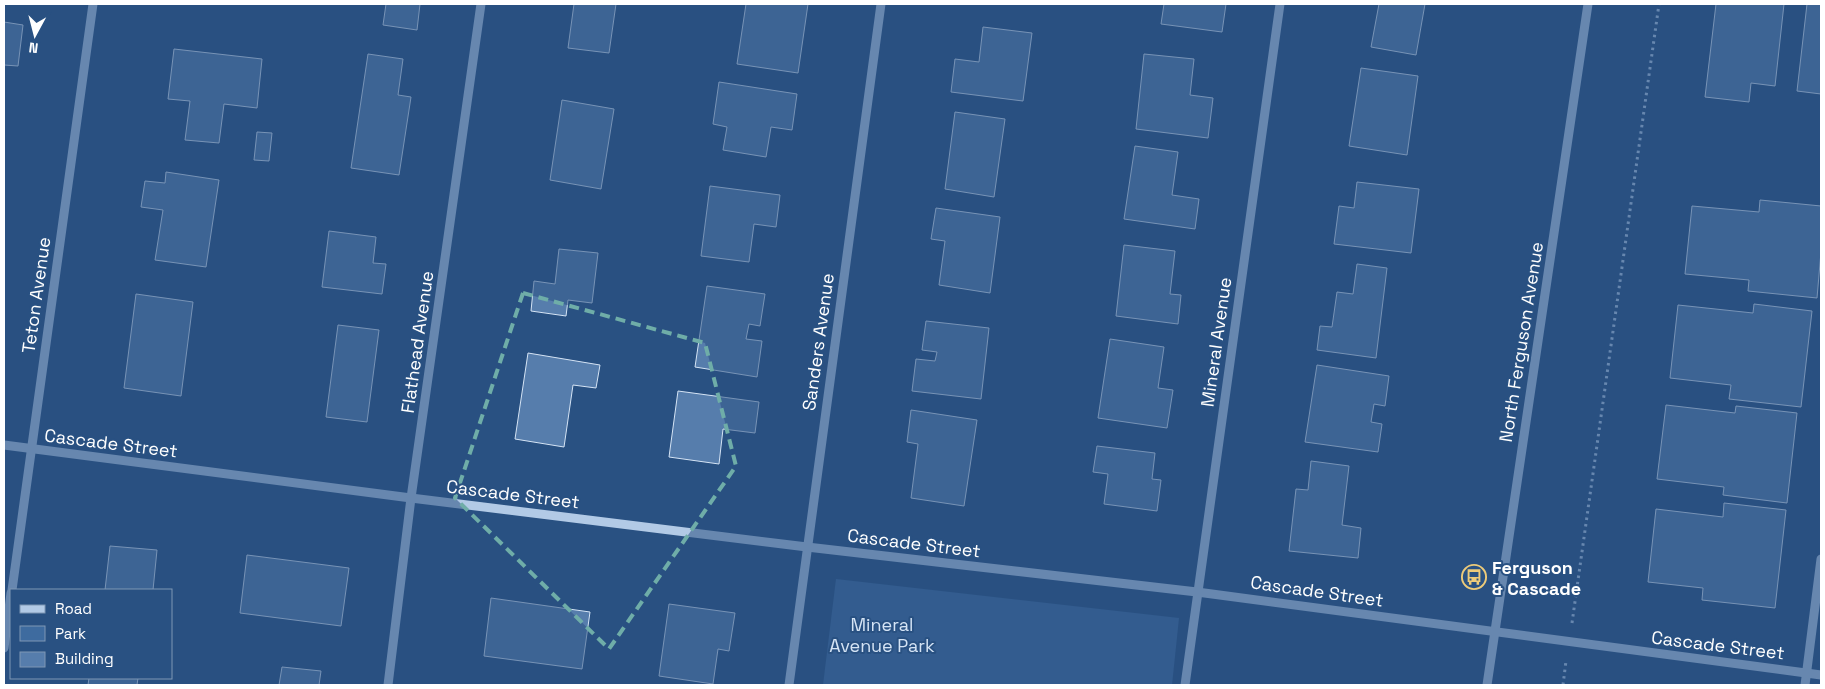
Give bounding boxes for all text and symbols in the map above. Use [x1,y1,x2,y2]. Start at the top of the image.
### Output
north arrow [10,10,60,60]
text: N [28,38,39,57]
street label: Teton Avenue [16,235,56,355]
street label: North Ferguson Avenue [1494,240,1548,444]
street label: Flathead Avenue [396,269,438,415]
street label: Sanders Avenue [797,272,839,412]
street label: Mineral Avenue [1196,276,1236,408]
street label: Cascade Street [43,423,179,463]
street label: Cascade Street [445,474,581,514]
street label: Cascade Street [846,523,982,563]
place label: Ferguson & Cascade [1492,556,1581,600]
bus stop icon: Ferguson & Cascade [1461,564,1487,590]
street label: Cascade Street [1249,570,1385,612]
legend [10,589,172,679]
text: Road [55,599,92,618]
park label: Mineral Avenue Park [829,613,935,657]
text: Park [55,624,86,643]
street label: Cascade Street [1650,625,1786,665]
text: Building [55,649,114,668]

